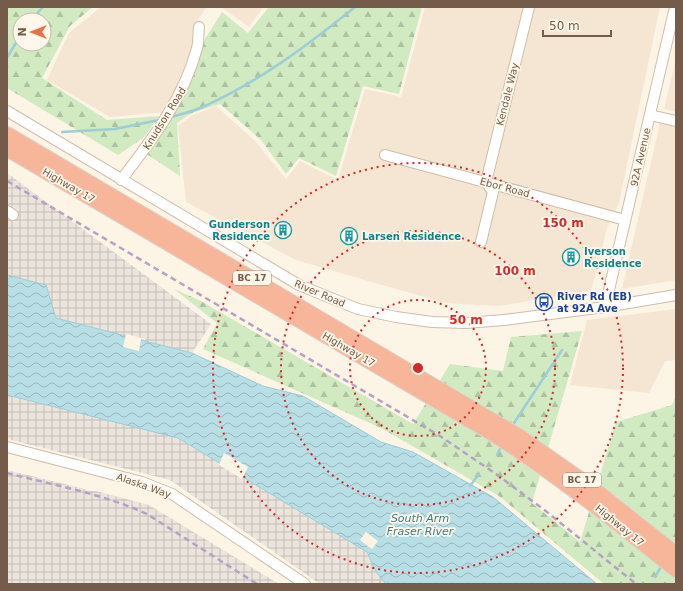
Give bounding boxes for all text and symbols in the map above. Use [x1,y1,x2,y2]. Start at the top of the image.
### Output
north arrow [12,12,52,52]
scale bar [543,12,611,38]
text: 50 m [549,19,580,33]
text: N [16,27,29,37]
street label: Kendale Way [494,61,521,127]
street label: Knudson Road [141,85,188,152]
street label: 92A Avenue [628,127,653,188]
street label: Highway 17 [40,166,97,205]
street label: Ebor Road [479,176,531,199]
text: 150 m [542,216,584,230]
place label: Gunderson Residence [209,219,270,242]
building icon: Gunderson Residence [273,220,293,240]
building icon: Larsen Residence [339,226,359,246]
place label: Larsen Residence [362,231,461,242]
place label: Iverson Residence [584,246,642,269]
building icon: Iverson Residence [561,247,581,267]
text: 100 m [494,264,536,278]
road number: BC 17 [233,271,271,285]
street label: River Road [293,278,347,309]
place label: River Rd (EB) at 92A Ave [557,291,632,314]
bus stop icon: River Rd (EB) at 92A Ave [534,292,554,312]
text: 50 m [449,313,483,327]
street label: Highway 17 [320,330,377,369]
centre of rings [411,361,425,375]
street label: Alaska Way [115,471,173,500]
road number: BC 17 [563,473,601,487]
street label: Highway 17 [593,503,646,548]
water label: South Arm Fraser River [387,512,455,538]

